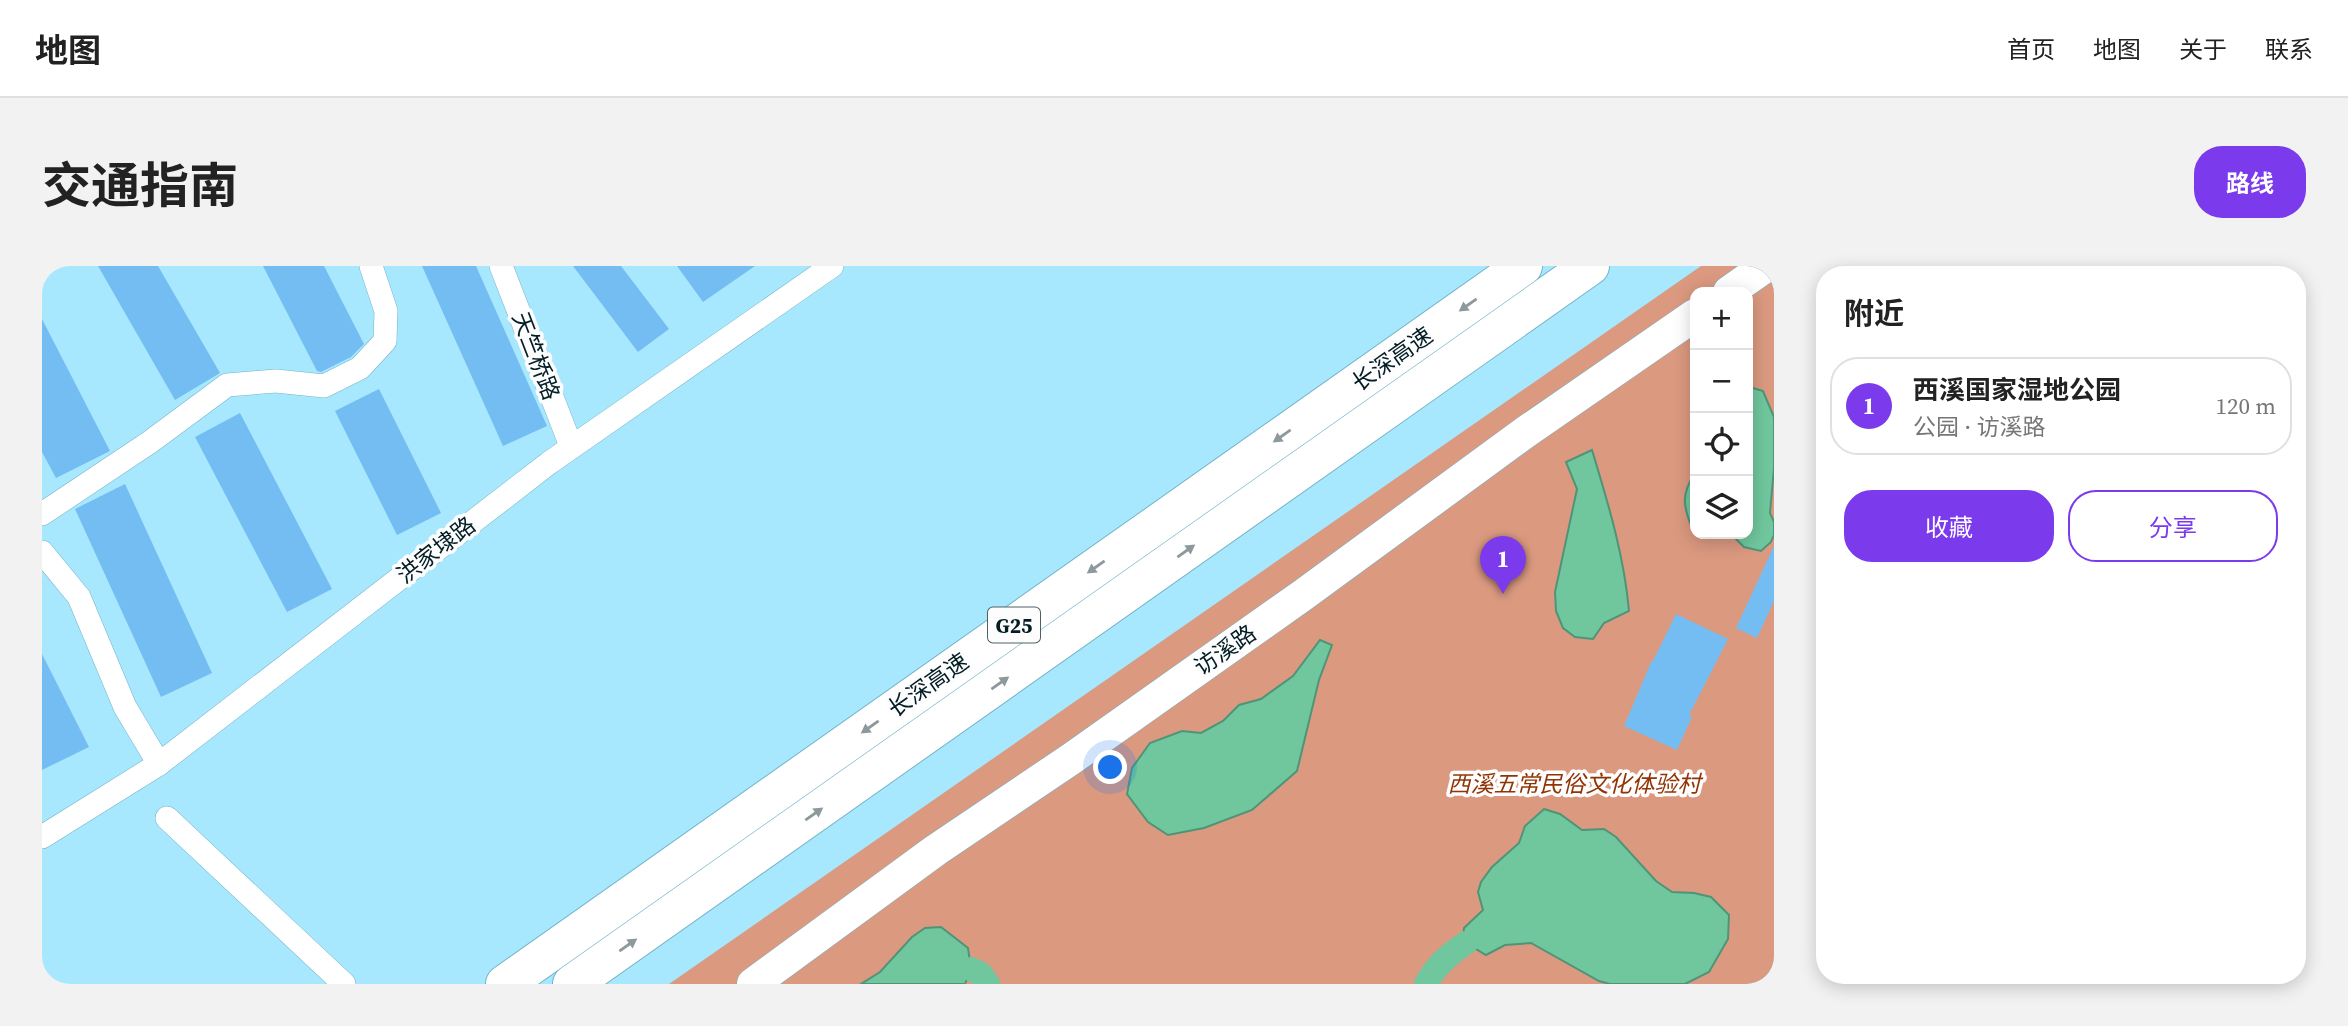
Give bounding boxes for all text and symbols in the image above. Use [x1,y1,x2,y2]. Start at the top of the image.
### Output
text: 地图 [35,28,101,73]
text: 首页 [2007,33,2055,66]
text: 地图 [2093,33,2141,66]
text: 关于 [2179,33,2227,66]
text: 联系 [2265,33,2313,66]
button: 路线 [2194,146,2306,218]
text: 交通指南 [42,152,238,219]
map controls [1690,287,1753,539]
button: + [1690,287,1753,350]
text: 附近 [1844,293,1904,334]
one-way arrow [1459,298,1477,312]
street label: 天竺桥路 [505,307,567,405]
street label: 长深高速 [1345,320,1439,398]
button: − [1690,350,1753,413]
text: 西溪国家湿地公园 [1913,372,2121,408]
text: 1 [1863,390,1875,422]
text: 120 m [2215,390,2276,422]
text: 公园 · 访溪路 [1913,411,2046,443]
button: locate [1690,413,1753,476]
one-way arrow [1273,429,1291,443]
button: layers [1690,476,1753,539]
button: 收藏 [1844,490,2054,562]
button: 分享 [2068,490,2278,562]
street label: 洪家埭路 [390,509,482,591]
pin: 1 [1480,536,1526,594]
one-way arrow [1177,544,1195,558]
one-way arrow [1087,560,1105,574]
road number: G25 [988,608,1040,642]
street label: 访溪路 [1188,617,1262,683]
street label: 长深高速 [881,646,975,724]
one-way arrow [991,676,1009,690]
one-way arrow [861,720,879,734]
your location [1093,750,1127,784]
park label: 西溪五常民俗文化体验村 [1448,768,1704,800]
one-way arrow [805,807,823,821]
one-way arrow [619,938,637,952]

